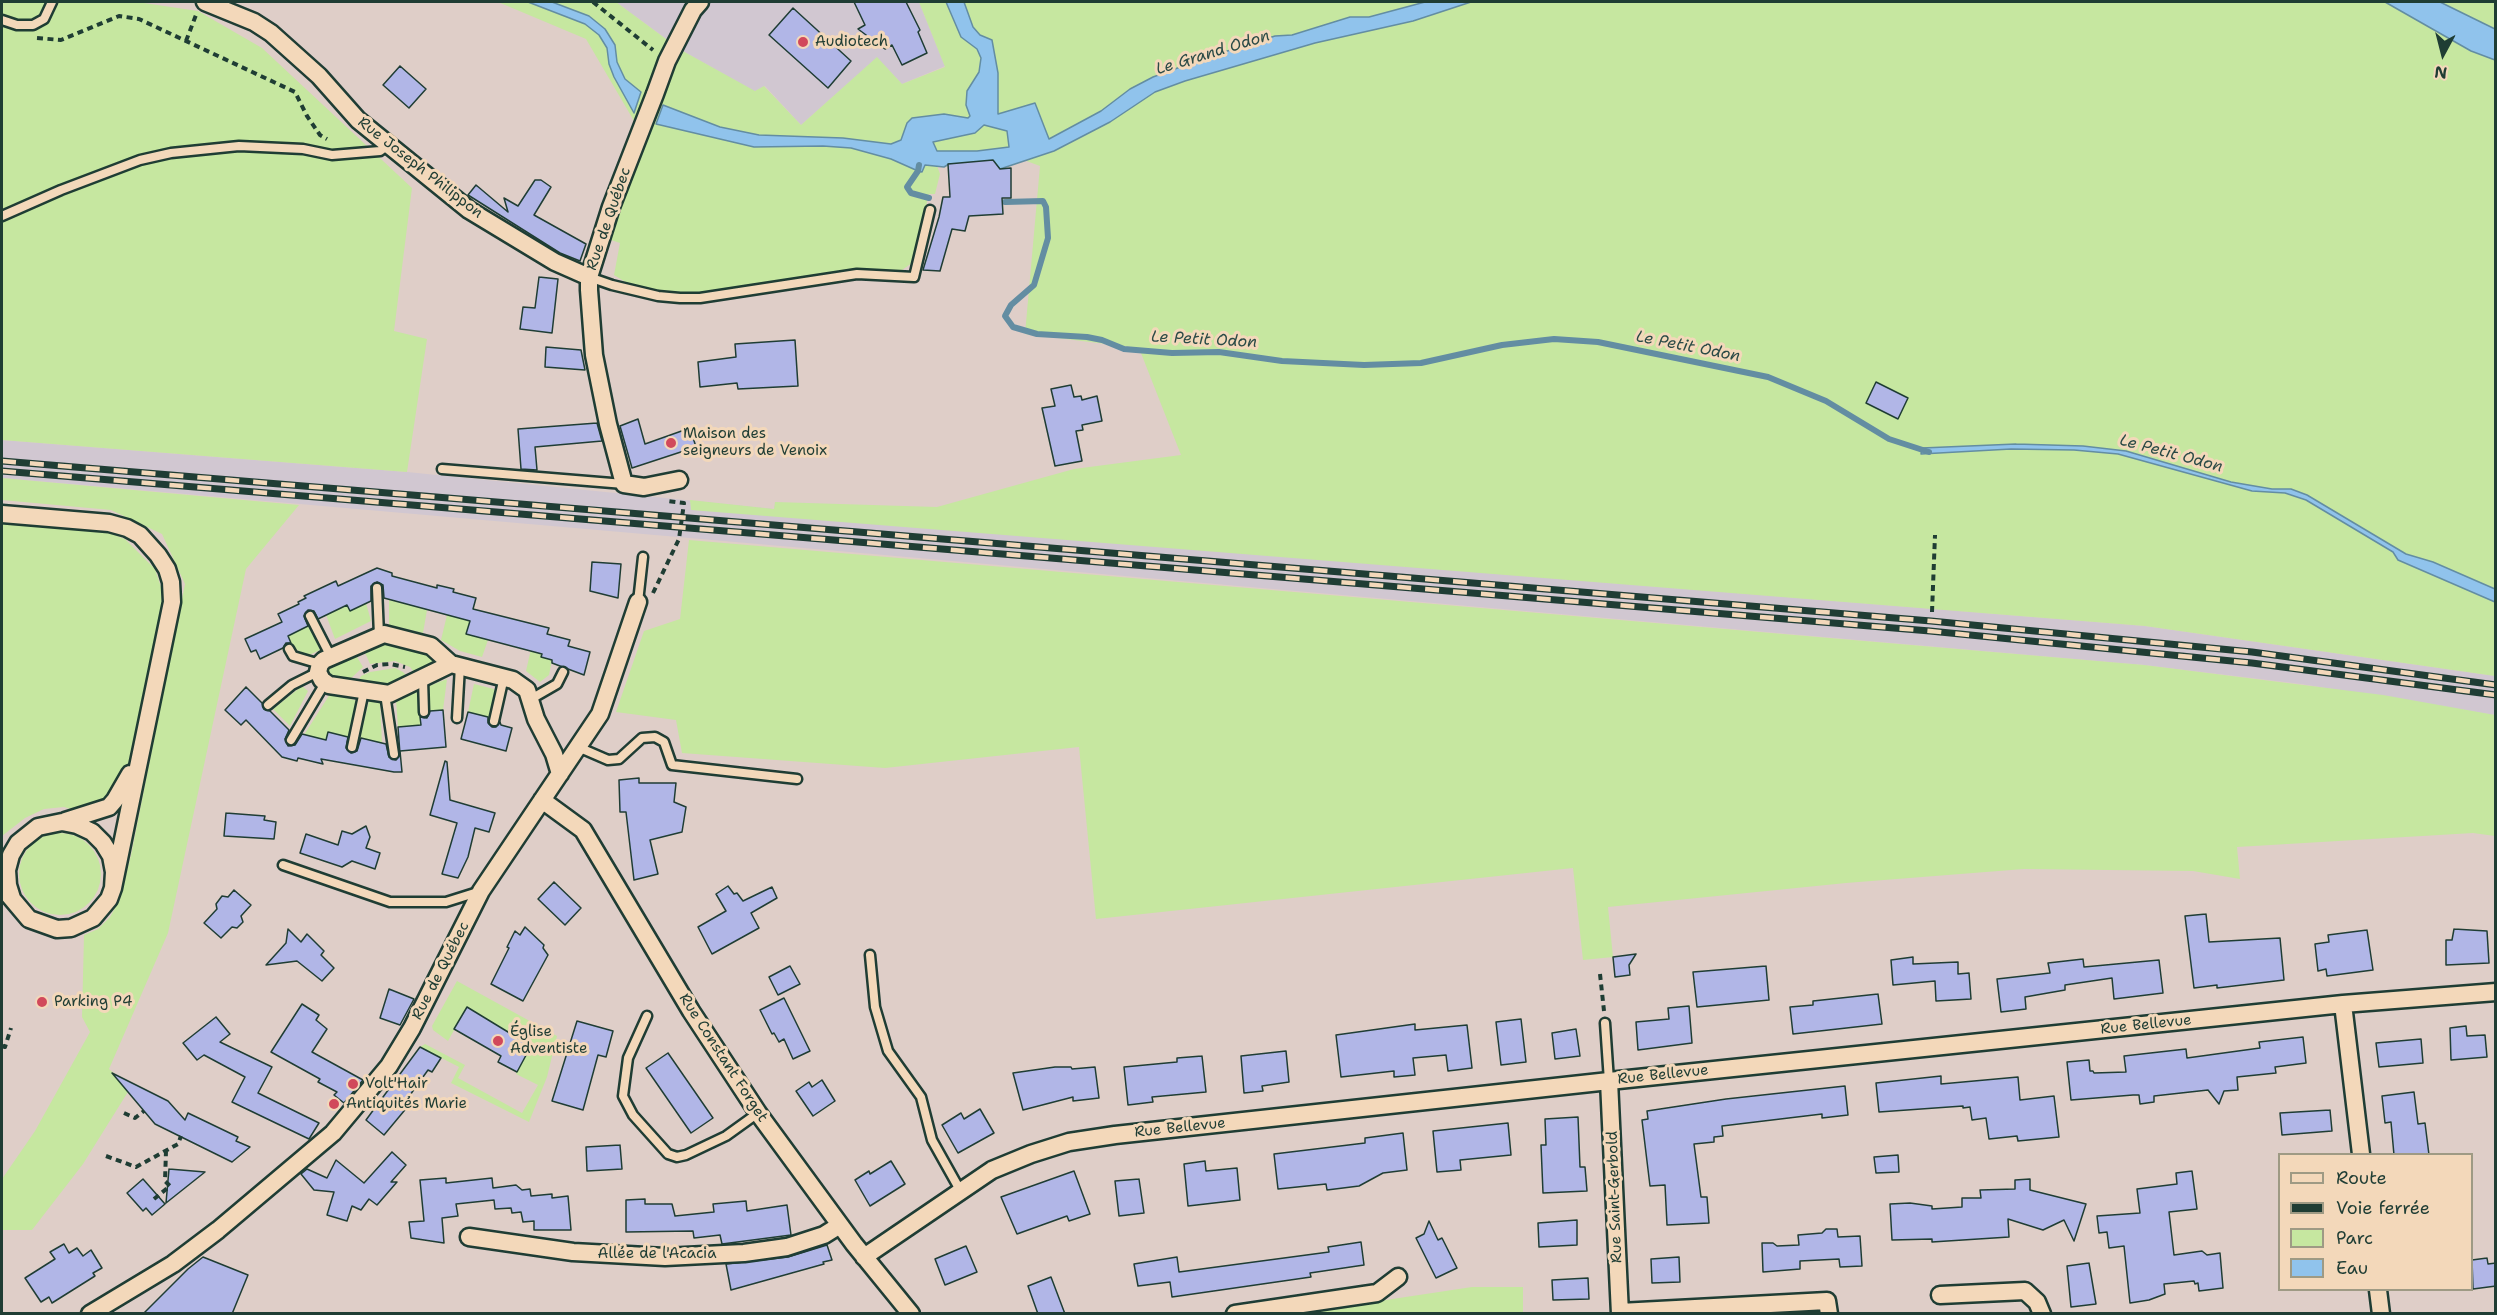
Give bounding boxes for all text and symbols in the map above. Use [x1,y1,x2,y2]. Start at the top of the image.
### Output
north arrow [2413,24,2473,84]
water label: Le Grand Odon [1154,27,1272,79]
place label: Audiotech [815,33,888,51]
marker: Audiotech [796,35,810,49]
text: N [2433,61,2448,84]
street label: Rue Joseph Philippon [354,114,486,222]
street label: Rue de Québec [583,165,635,273]
water label: Le Petit Odon [1634,327,1742,367]
water label: Le Petit Odon [1151,328,1257,352]
place label: Maison des seigneurs de Venoix [683,425,827,460]
water label: Le Petit Odon [2117,431,2225,477]
marker: Maison des seigneurs de Venoix [664,436,678,450]
street label: Rue de Québec [409,919,473,1023]
street label: Rue Constant Forget [675,990,771,1126]
place label: Parking P4 [54,993,132,1011]
marker: Parking P4 [35,995,49,1009]
street label: Rue Bellevue [2100,1011,2192,1039]
place label: Église Adventiste [510,1023,587,1058]
marker: Église Adventiste [491,1034,505,1048]
street label: Rue Bellevue [1617,1061,1709,1089]
place label: Volt'Hair [365,1075,428,1093]
marker: Volt'Hair [346,1077,360,1091]
place label: Antiquités Marie [346,1095,467,1113]
marker: Antiquités Marie [327,1097,341,1111]
street label: Rue Bellevue [1134,1114,1226,1142]
street label: Rue Saint-Gerbold [1604,1131,1626,1263]
legend [2278,1153,2473,1291]
text: Route [2336,1166,2387,1190]
text: Voie ferrée [2336,1196,2430,1220]
text: Parc [2336,1226,2373,1250]
street label: Allée de l'Acacia [598,1245,716,1263]
text: Eau [2336,1256,2368,1280]

